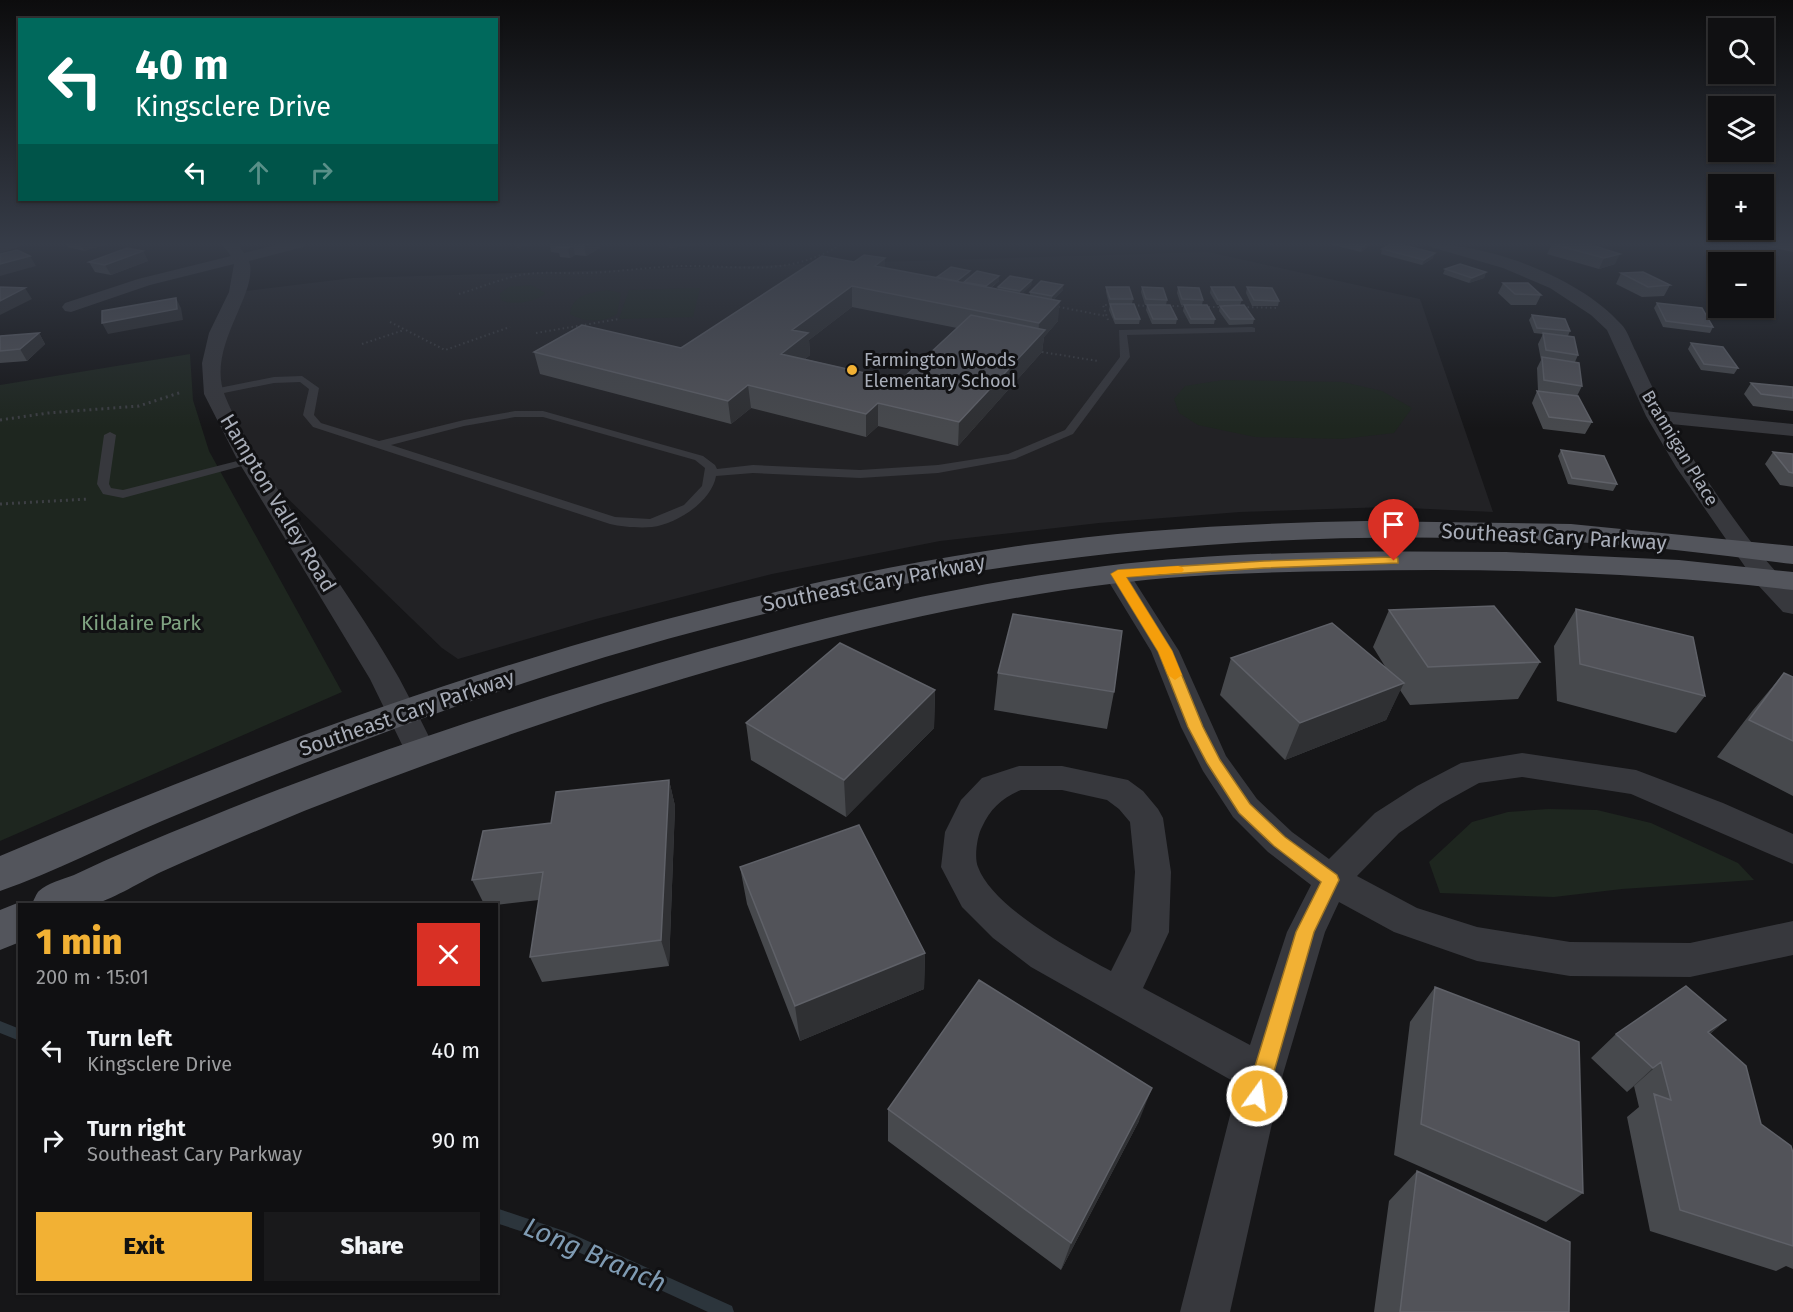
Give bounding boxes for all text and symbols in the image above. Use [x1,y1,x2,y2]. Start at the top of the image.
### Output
map controls [1708,18,1774,318]
button: search [1708,18,1774,84]
text: 40 m [135,40,229,90]
icon: left [36,42,114,120]
text: Kingsclere Drive [135,91,331,123]
button: layers [1708,96,1774,162]
icon: left [179,156,212,189]
icon: ahead [242,156,275,189]
icon: right [305,156,338,189]
button: + [1708,174,1774,240]
button: − [1708,252,1774,318]
place label: Farmington Woods Elementary School [864,349,1016,392]
marker: Farmington Woods Elementary School [845,363,859,377]
street label: Brannigan Place [1637,386,1723,510]
street label: Hampton Valley Road [214,409,342,597]
pin [1368,499,1419,561]
icon: arrive [1377,508,1410,541]
street label: Southeast Cary Parkway [1441,518,1668,556]
street label: Southeast Cary Parkway [761,549,988,617]
park label: Kildaire Park [81,610,201,636]
street label: Southeast Cary Parkway [296,664,519,762]
text: 1 min [36,920,122,964]
button: close [417,923,480,986]
text: 200 m · 15:01 [36,965,149,989]
text: Turn left [87,1025,172,1052]
icon: left [36,1034,69,1067]
text: 40 m [431,1037,480,1064]
text: Kingsclere Drive [87,1052,232,1076]
position arrow [1225,1064,1289,1128]
text: Turn right [87,1115,186,1142]
icon: right [36,1124,69,1157]
text: 90 m [431,1127,480,1154]
text: Southeast Cary Parkway [87,1142,302,1166]
water label: Long Branch [519,1211,671,1299]
button: Exit [36,1212,252,1281]
button: Share [264,1212,480,1281]

